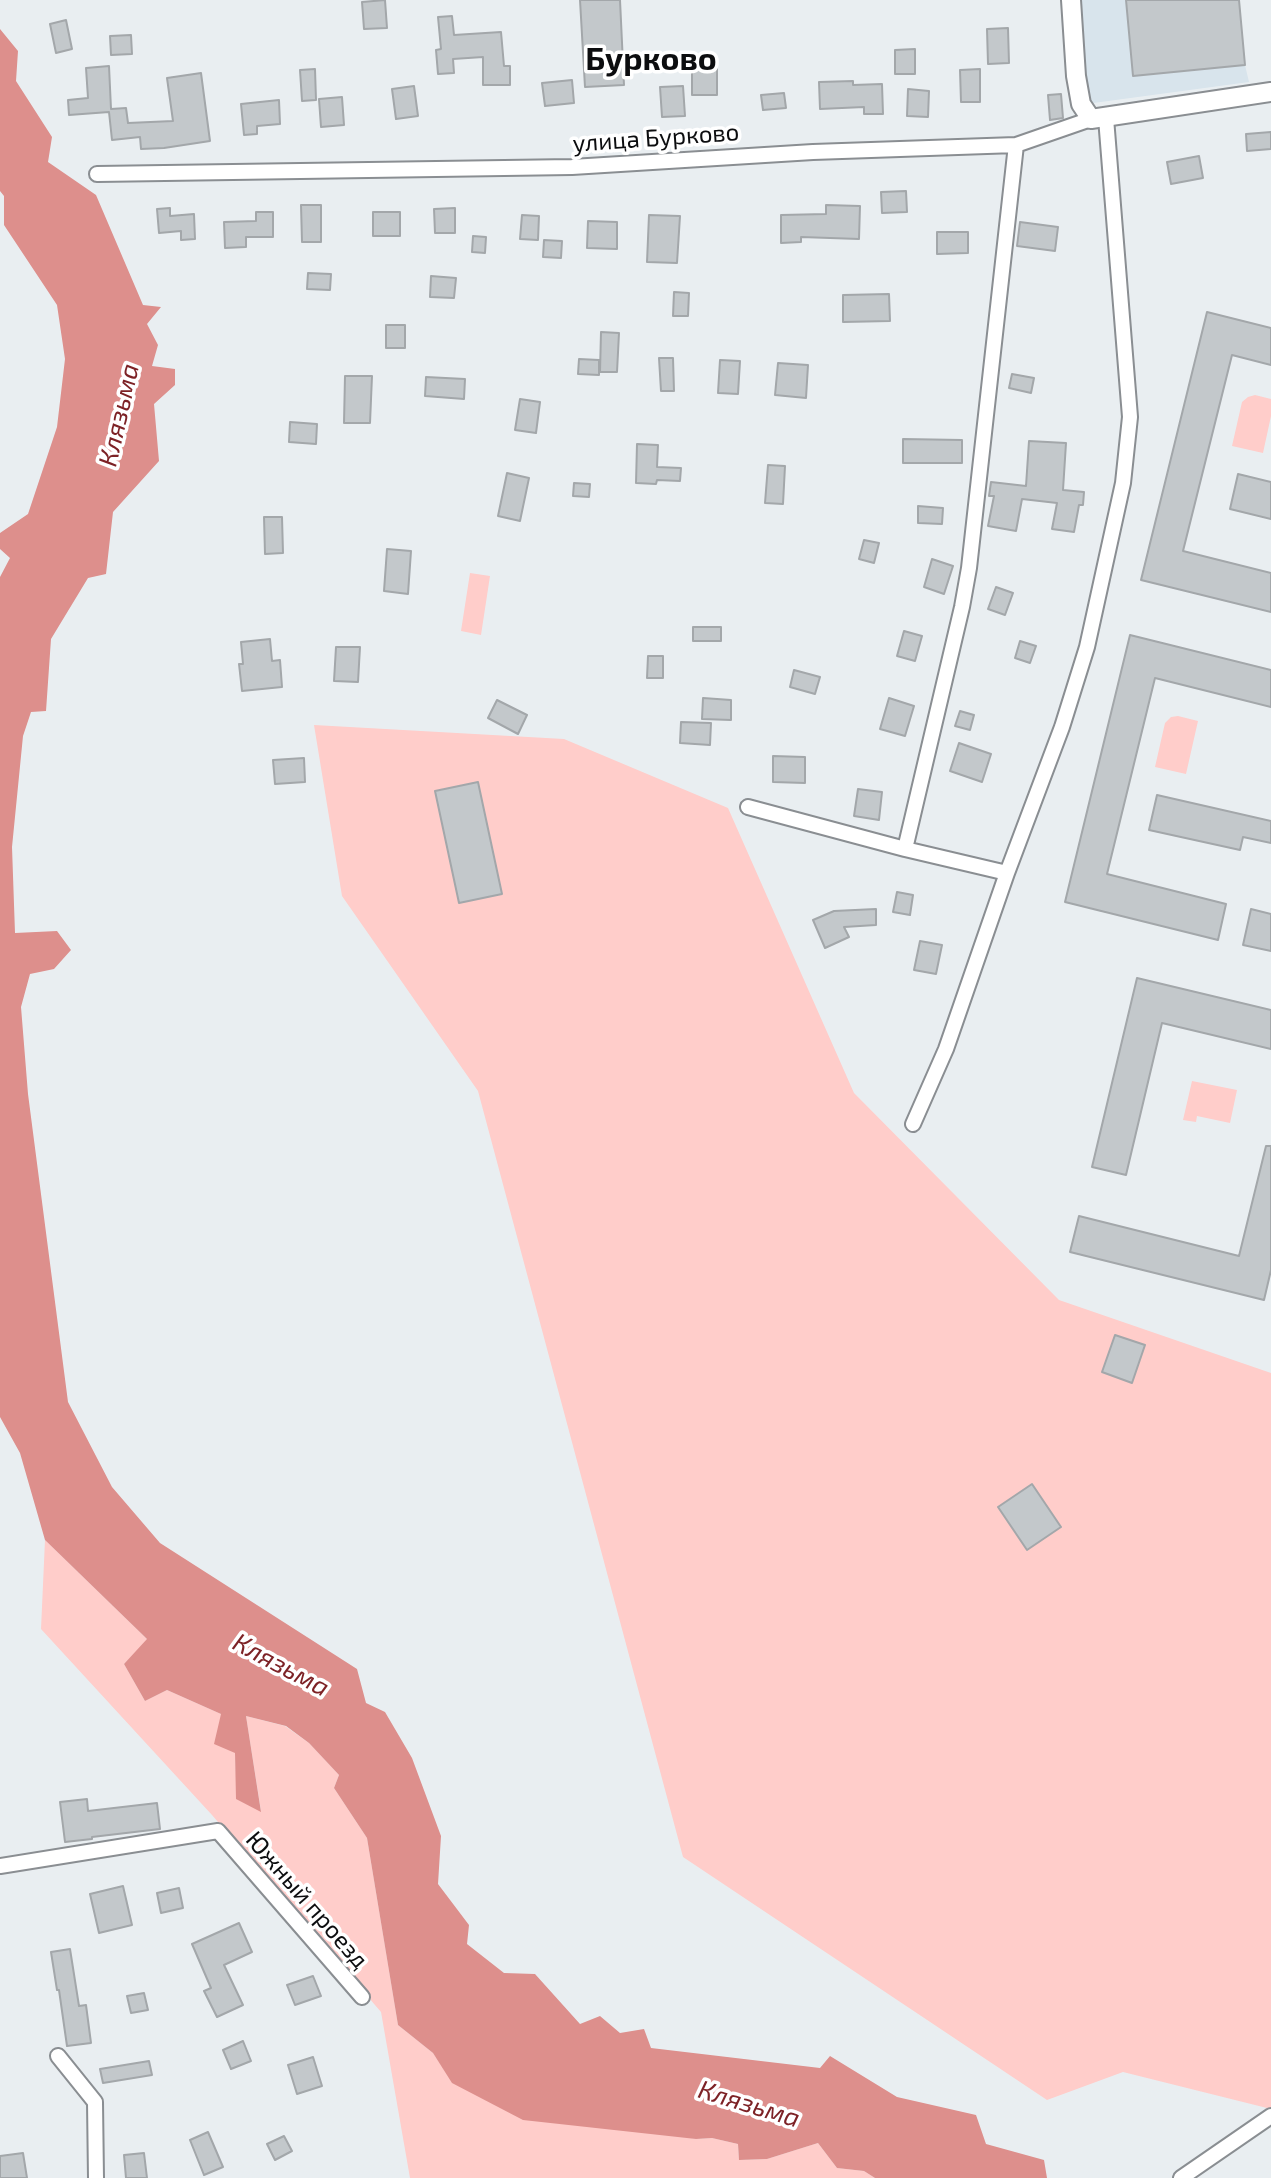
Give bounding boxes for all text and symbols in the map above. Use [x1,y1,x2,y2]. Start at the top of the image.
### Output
district label: Бурково [585,40,717,78]
street label: улица Бурково [572,118,740,158]
water label: Клязьма [92,361,146,469]
water label: Клязьма [227,1627,335,1703]
street label: Южный проезд [240,1826,374,1974]
water label: Клязьма [694,2074,804,2134]

